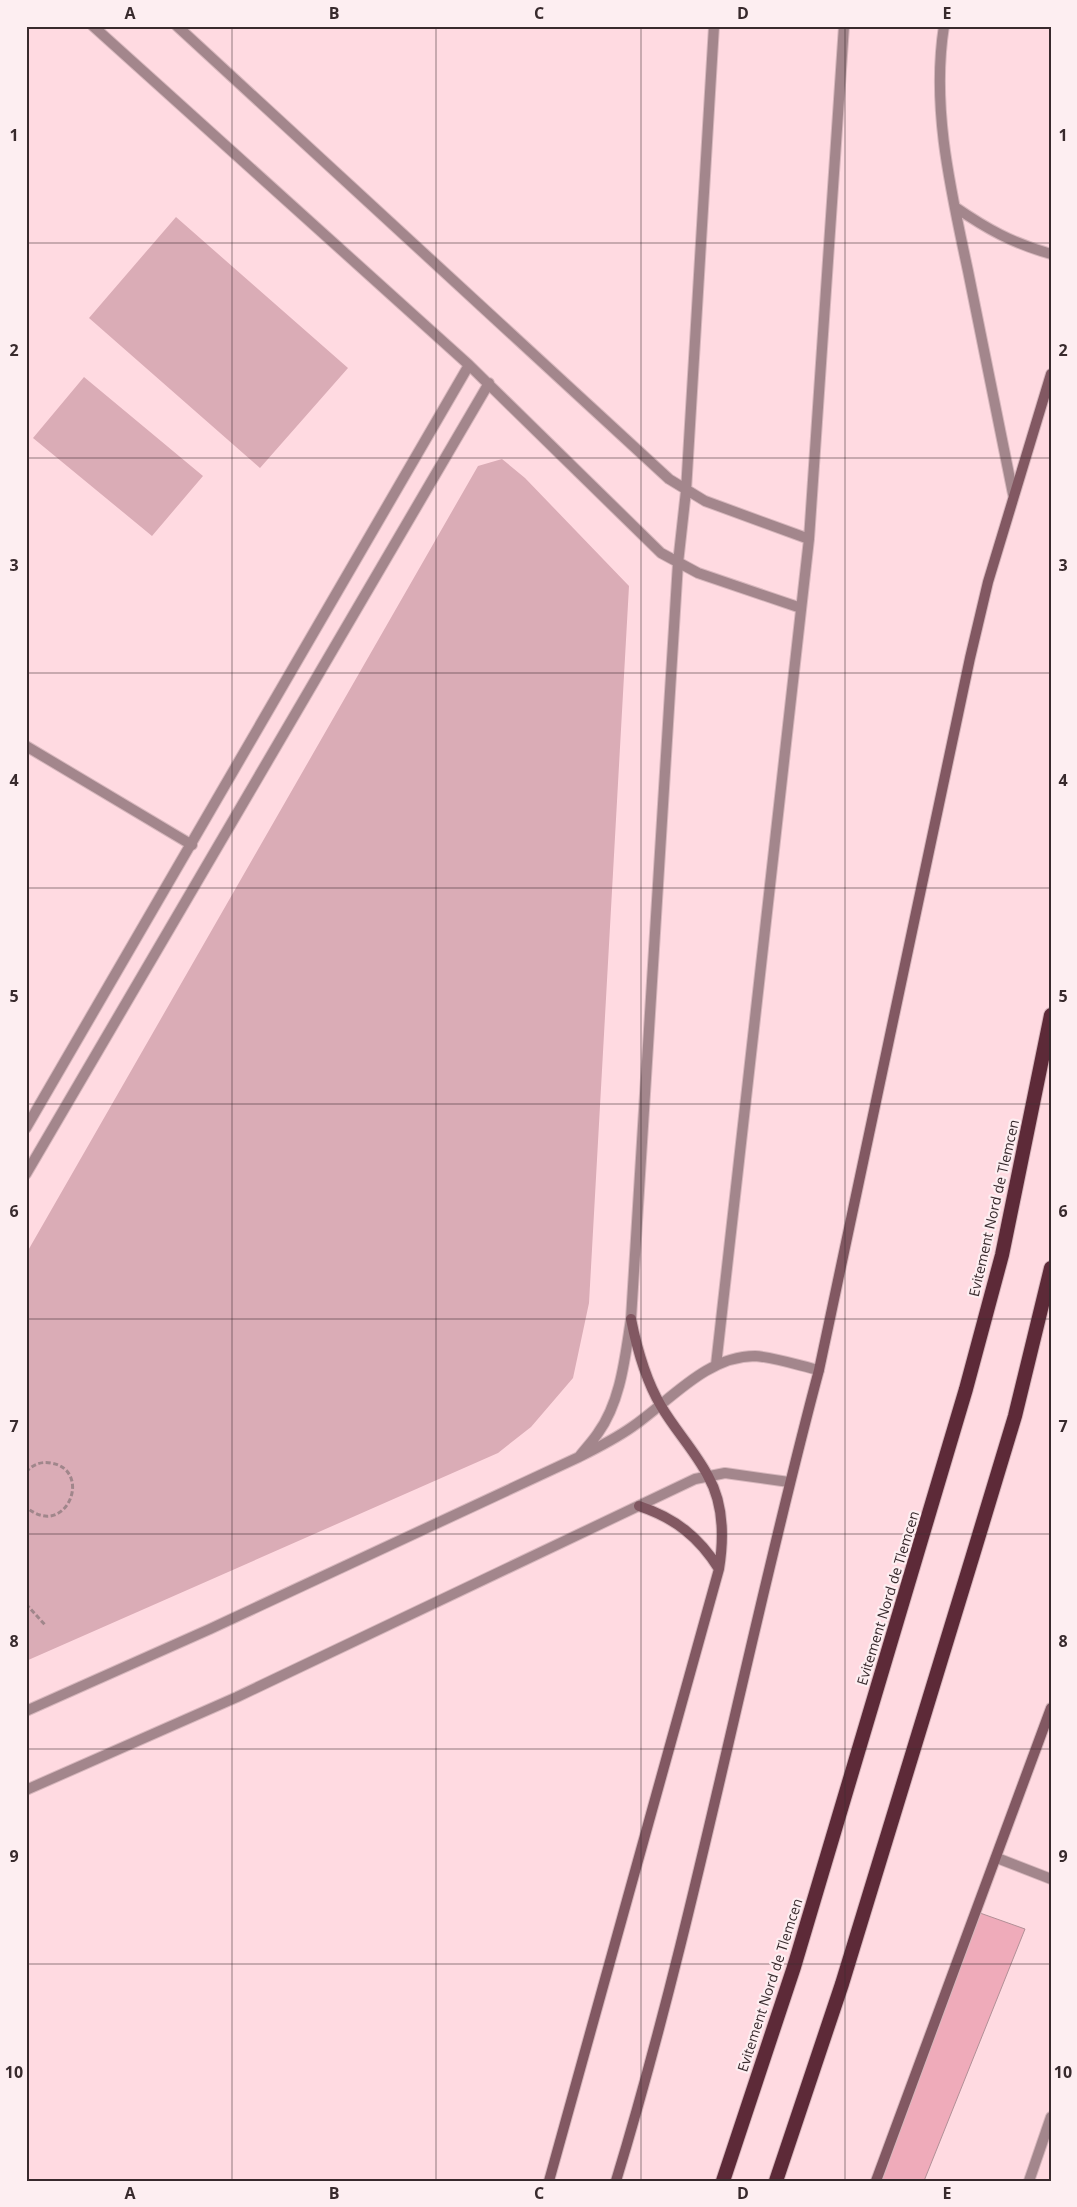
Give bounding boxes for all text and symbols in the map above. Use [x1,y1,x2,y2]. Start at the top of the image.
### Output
text: A [124,2,136,24]
text: B [329,2,339,24]
text: C [534,2,544,24]
text: D [737,2,749,24]
text: E [943,2,952,24]
text: 1 [9,124,19,146]
text: 1 [1058,124,1068,146]
text: 2 [9,339,19,361]
text: 2 [1058,339,1068,361]
text: 3 [9,554,19,576]
text: 3 [1058,554,1068,576]
text: 4 [9,769,19,791]
text: 4 [1058,769,1068,791]
text: 5 [9,985,19,1007]
text: 5 [1058,985,1068,1007]
street label: Evitement Nord de Tlemcen [964,1117,1023,1298]
text: 6 [9,1200,19,1222]
text: 6 [1058,1200,1068,1222]
text: 7 [9,1415,19,1437]
text: 7 [1058,1415,1068,1437]
street label: Evitement Nord de Tlemcen [852,1508,923,1687]
text: 8 [9,1630,19,1652]
text: 8 [1058,1630,1068,1652]
text: 9 [9,1845,19,1867]
text: 9 [1058,1845,1068,1867]
street label: Evitement Nord de Tlemcen [732,1896,807,2074]
text: 10 [5,2061,23,2083]
text: 10 [1054,2061,1072,2083]
text: A [124,2182,136,2204]
text: B [329,2182,339,2204]
text: C [534,2182,544,2204]
text: D [737,2182,749,2204]
text: E [943,2182,952,2204]

